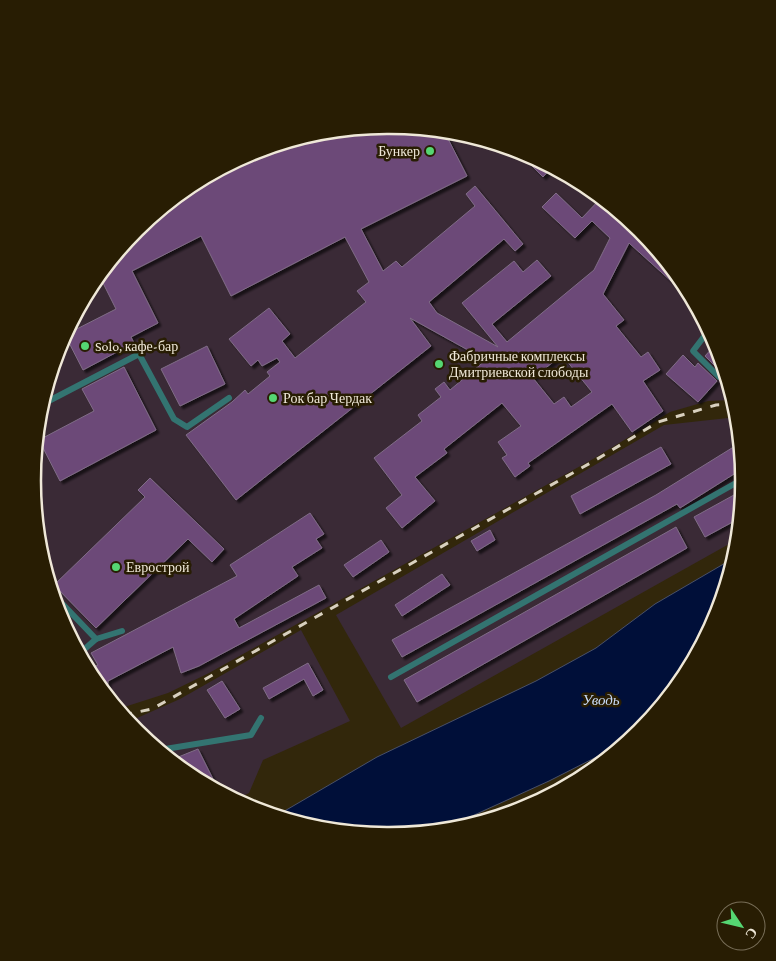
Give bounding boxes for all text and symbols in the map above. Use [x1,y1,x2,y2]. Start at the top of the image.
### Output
place label: Бункер [378,143,420,159]
marker: Бункер [424,145,436,157]
place label: Solo, кафе-бар [95,338,178,354]
marker: Solo, кафе-бар [79,340,91,352]
place label: Фабричные комплексы Дмитриевской слободы [449,348,589,380]
marker: Фабричные комплексы Дмитриевской слободы [433,358,445,370]
place label: Рок бар Чердак [283,390,372,406]
marker: Рок бар Чердак [267,392,279,404]
place label: Еврострой [126,559,190,575]
marker: Еврострой [110,561,122,573]
water label: Уводь [582,692,620,708]
north arrow [716,901,766,951]
text: С [742,925,761,942]

